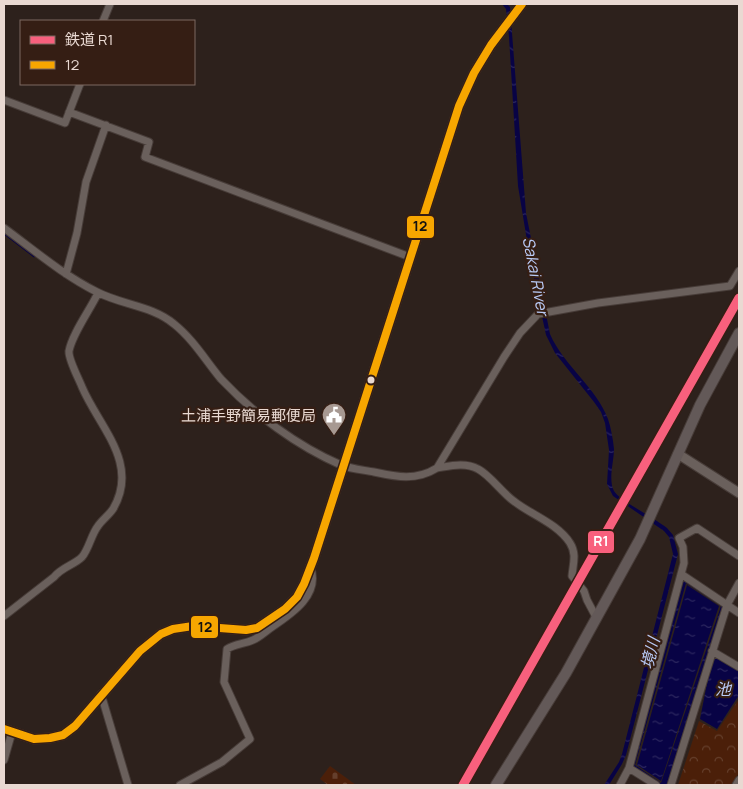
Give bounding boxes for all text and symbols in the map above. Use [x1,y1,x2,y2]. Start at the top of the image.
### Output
legend [20,20,195,85]
text: 鉄道 R1 [65,29,113,50]
text: 12 [65,54,79,75]
line badge: 12 [406,215,435,239]
text: 12 [413,216,427,235]
water label: Sakai River [518,235,555,319]
unlabelled marker [366,375,376,385]
public building icon: 土浦手野簡易郵便局 [321,402,347,436]
place label: 土浦手野簡易郵便局 [181,405,316,426]
line badge: R1 [587,530,615,554]
text: R1 [593,531,609,550]
line badge: 12 [190,615,219,639]
text: 12 [198,617,212,636]
water label: 境川 [635,633,665,671]
water label: 池 [715,678,733,700]

